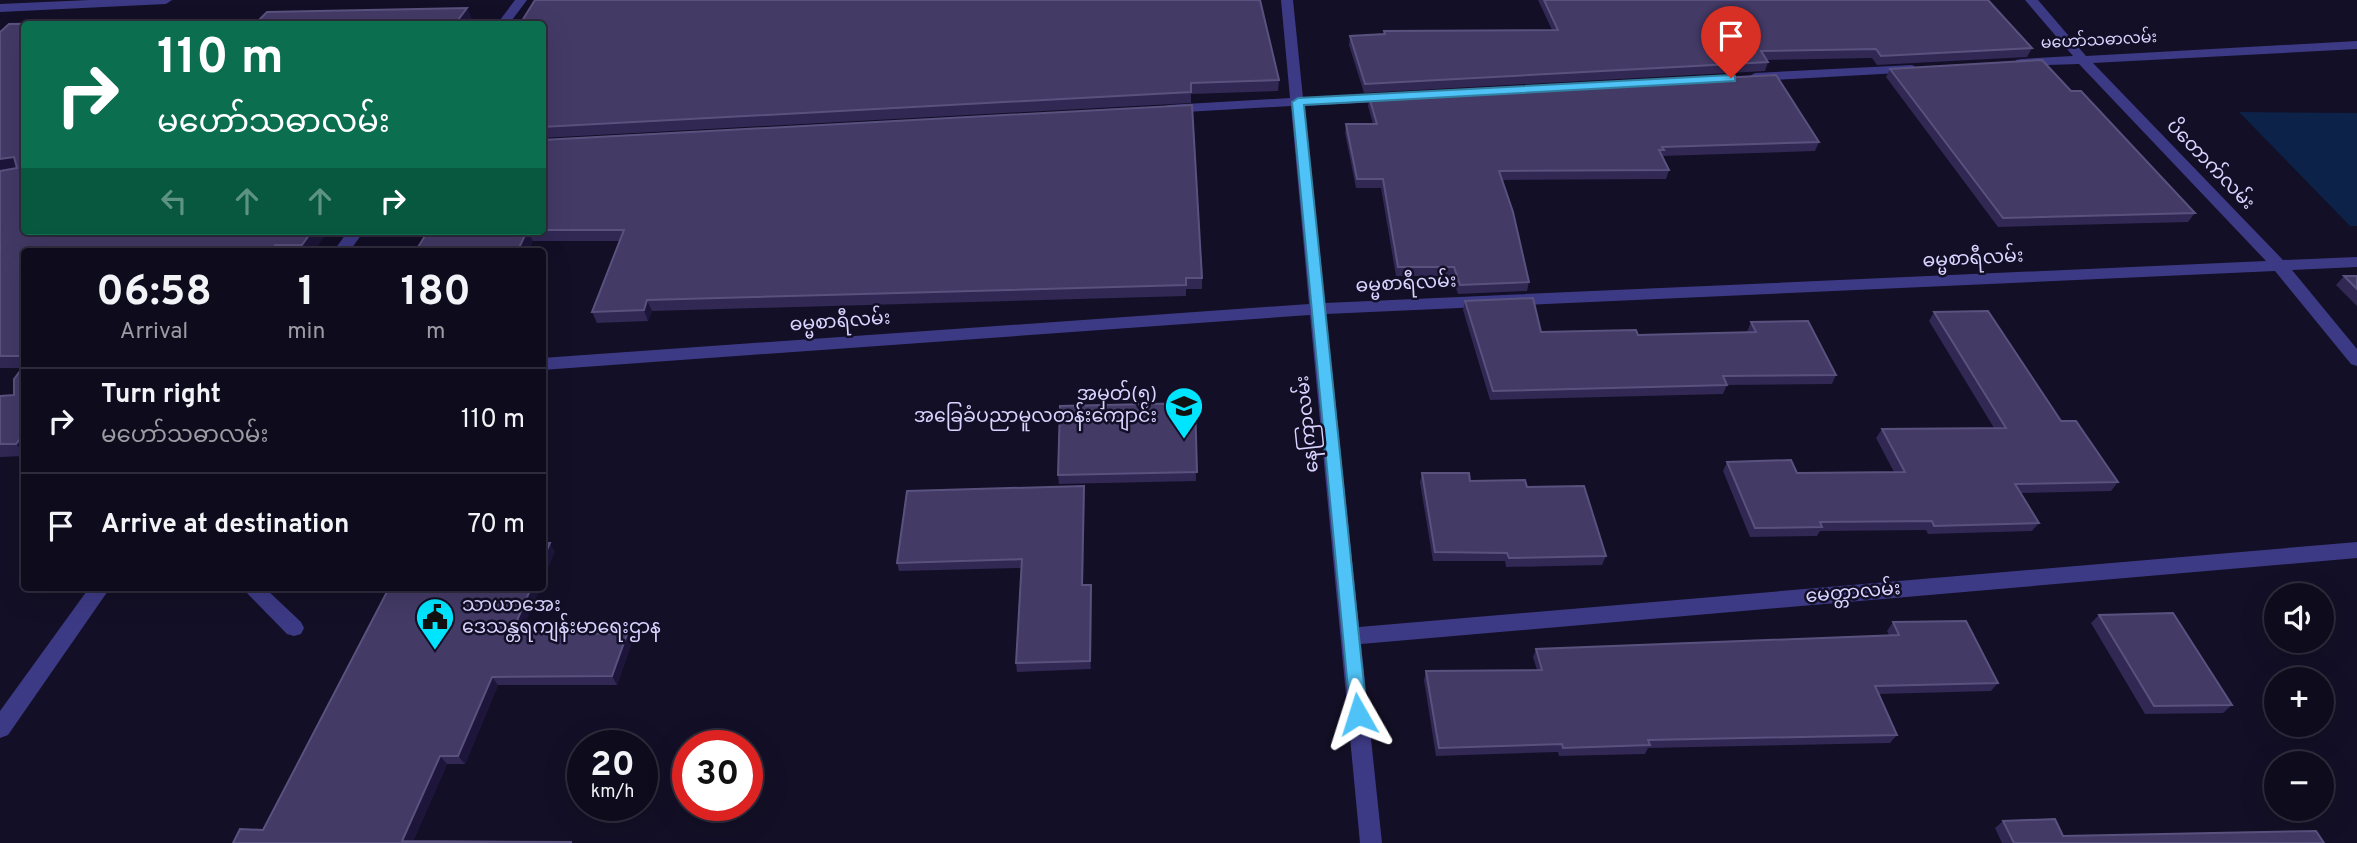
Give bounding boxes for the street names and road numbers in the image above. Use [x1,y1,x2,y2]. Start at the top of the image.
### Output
street label: မဟော်သဓာလမ်း [2040,25,2158,54]
street label: ပိတောက်လမ်း [2161,112,2262,215]
street label: ဓမ္မစာရီလမ်း [1922,240,2024,276]
street label: ဓမ္မစာရီလမ်း [1355,265,1457,301]
street label: ဓမ္မစာရီလမ်း [788,303,891,340]
street label: နေကြာလမ်း [1287,374,1327,474]
street label: မေတ္တာလမ်း [1804,573,1902,611]

